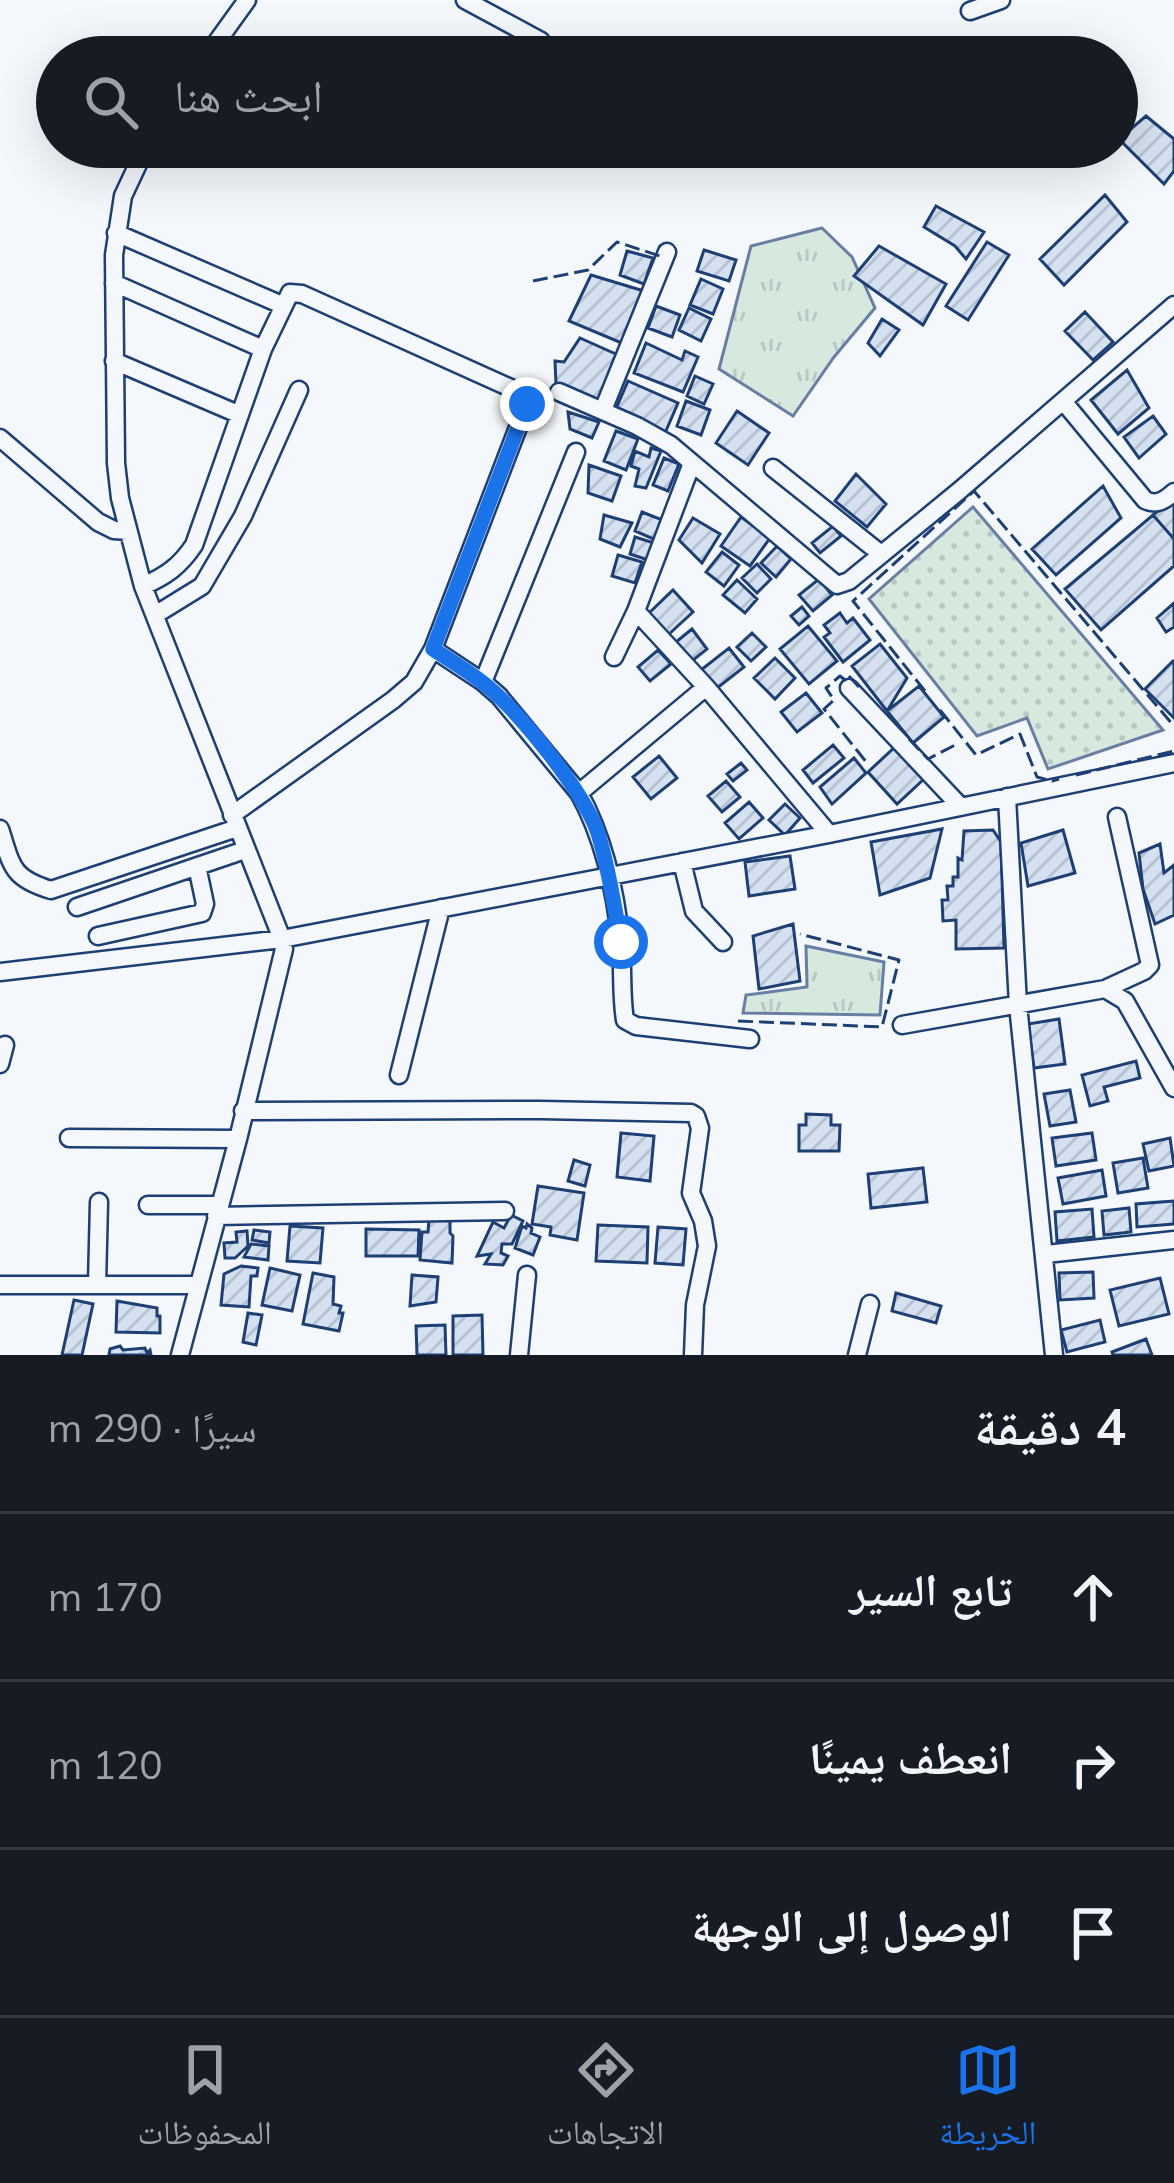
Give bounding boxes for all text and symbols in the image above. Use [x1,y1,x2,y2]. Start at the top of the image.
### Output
search box [36,36,1138,168]
text: ابحث هنا [174,67,323,123]
icon: search [78,69,144,135]
route end [500,377,554,431]
route start [594,915,648,969]
text: 4 دقيقة [974,1394,1126,1458]
text: سيرًا · 290 m [48,1403,257,1452]
text: تابع السير [850,1561,1012,1617]
icon: ahead [1060,1564,1126,1630]
text: 170 m [48,1572,163,1621]
text: انعطف يمينًا [809,1729,1012,1785]
icon: right [1060,1732,1126,1798]
text: 120 m [48,1740,163,1789]
text: الوصول إلى الوجهة [691,1897,1012,1953]
icon: arrive [1060,1900,1126,1966]
tab: المحفوظات [138,2037,272,2165]
tab: الاتجاهات [547,2037,664,2165]
tab: الخريطة [939,2037,1036,2165]

